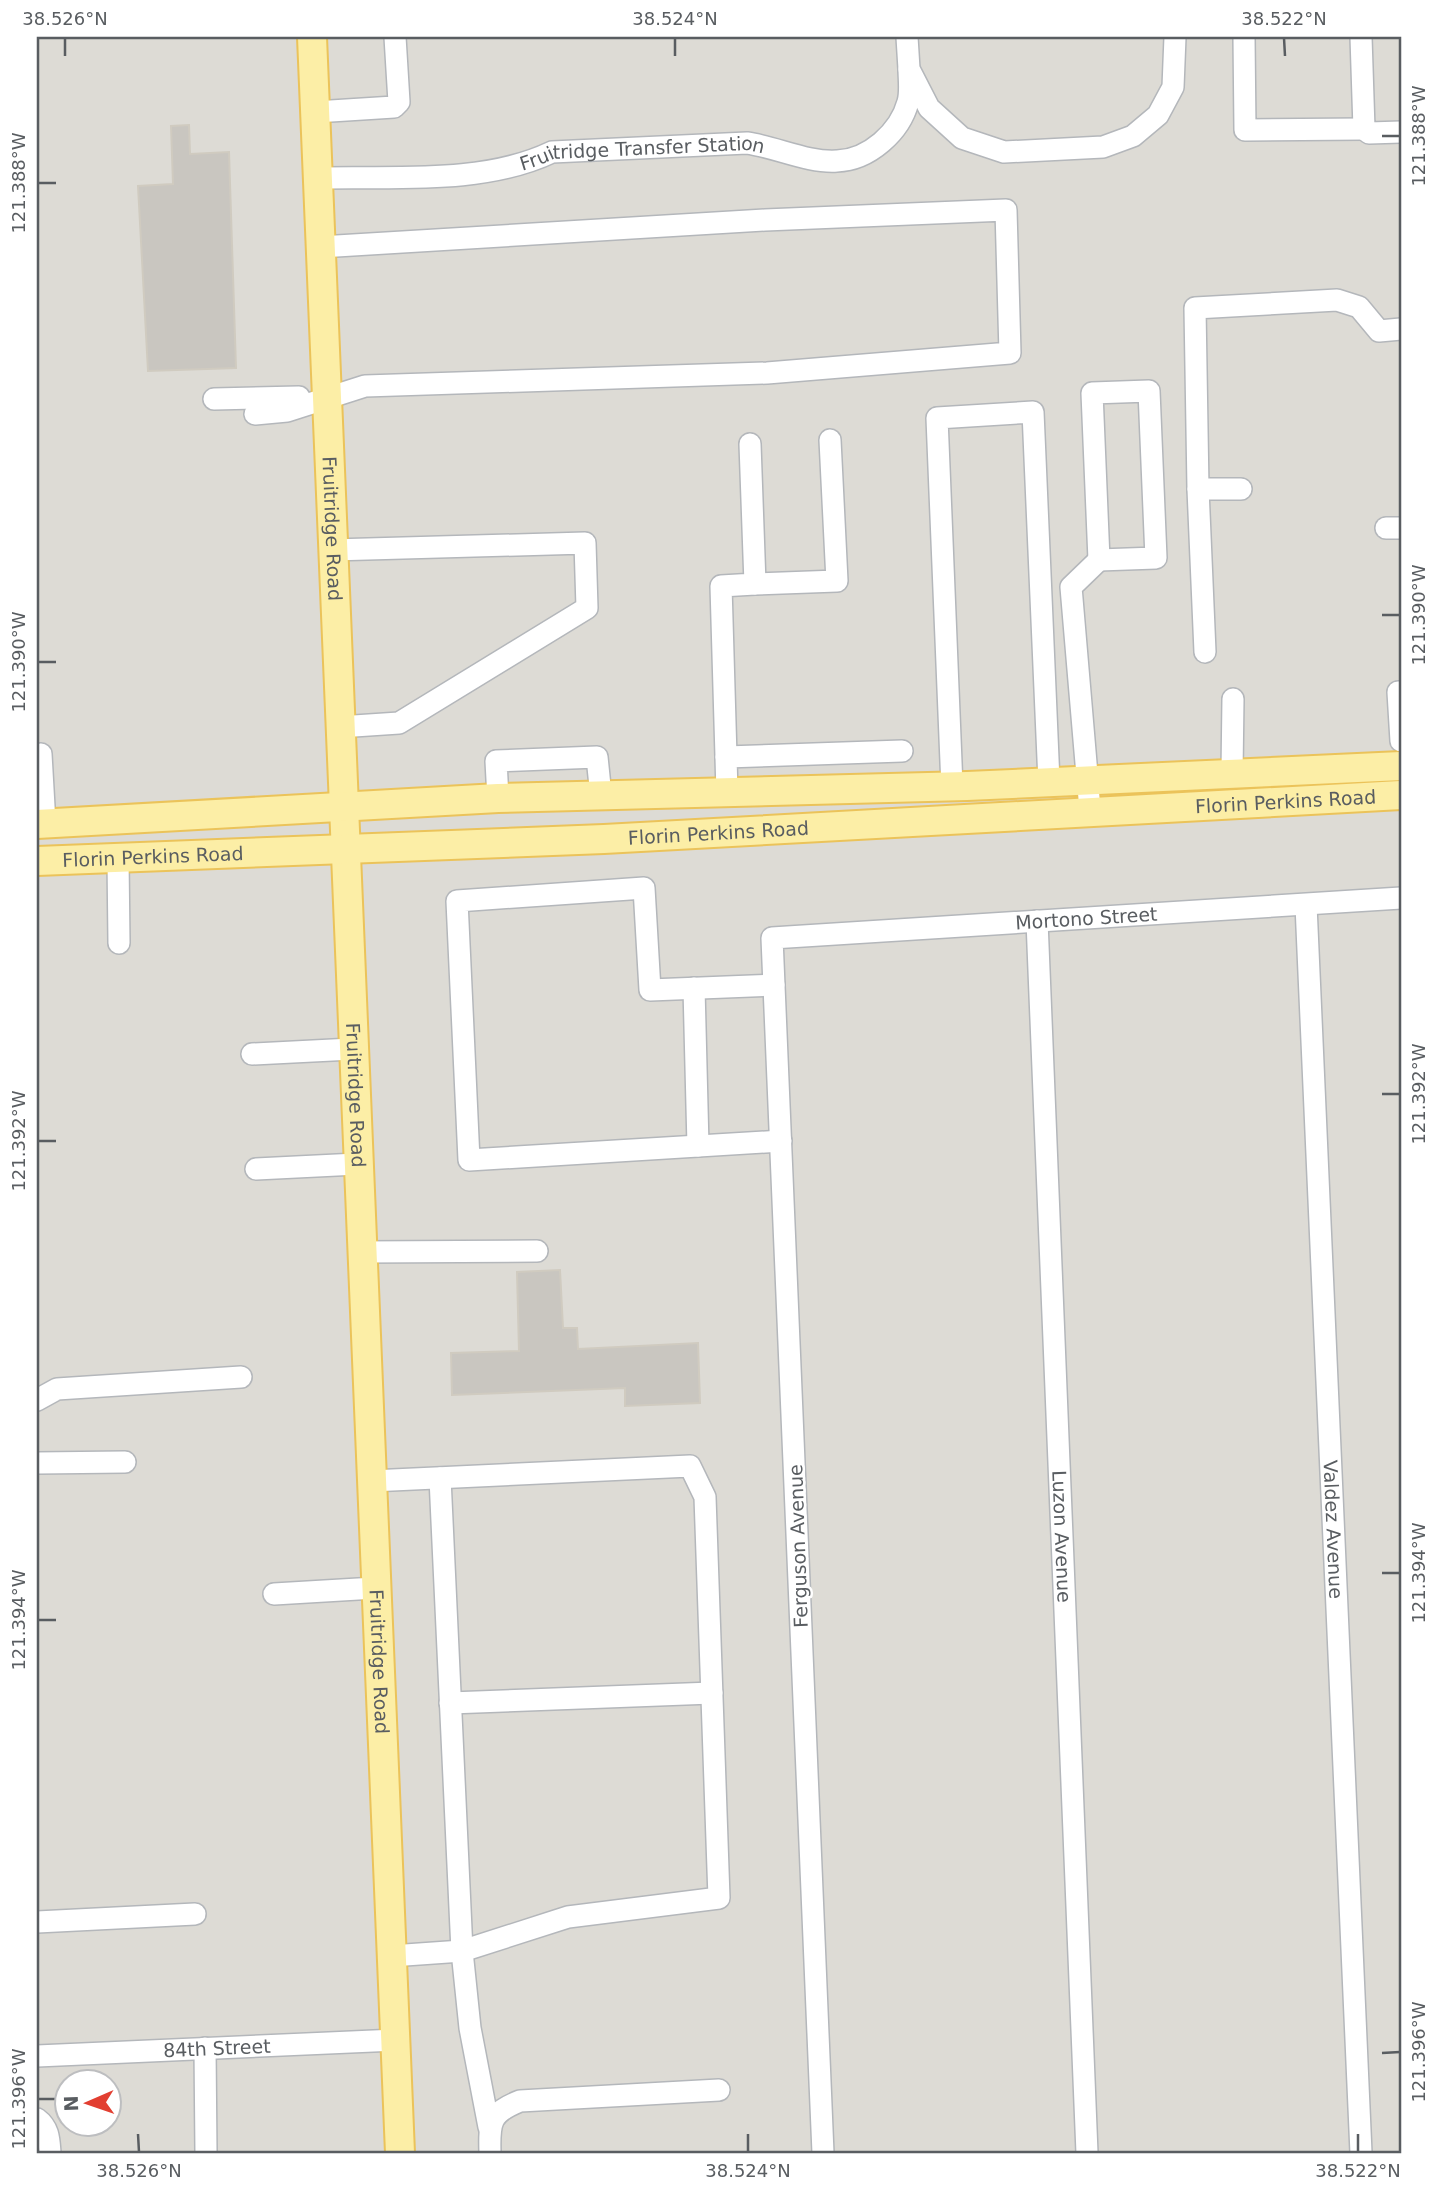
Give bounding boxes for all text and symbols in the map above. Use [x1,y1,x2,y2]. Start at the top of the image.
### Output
text: 38.526°N [22,8,108,29]
text: 38.524°N [632,8,718,29]
text: 38.522°N [1241,8,1327,29]
text: 121.388°W [1408,85,1429,187]
street label: Fruitridge Transfer Station [517,131,767,175]
text: 121.388°W [8,132,29,234]
street label: Fruitridge Road [318,456,346,601]
text: 121.390°W [1408,564,1429,666]
text: 121.390°W [8,611,29,713]
street label: Florin Perkins Road [1194,785,1377,817]
street label: Florin Perkins Road [627,817,810,849]
street label: Florin Perkins Road [62,842,244,871]
street label: Mortono Street [1015,903,1158,934]
street label: Fruitridge Road [342,1022,370,1168]
text: 121.392°W [1408,1043,1429,1145]
text: 121.392°W [8,1090,29,1192]
street label: Valdez Avenue [1319,1460,1348,1599]
street label: Ferguson Avenue [784,1464,812,1628]
street label: Luzon Avenue [1048,1470,1076,1603]
text: 121.394°W [1408,1522,1429,1624]
text: 121.394°W [8,1569,29,1671]
street label: Fruitridge Road [366,1589,394,1734]
text: 121.396°W [1408,2001,1429,2103]
street label: 84th Street [163,2035,271,2061]
text: 121.396°W [8,2048,29,2150]
north arrow [52,2068,122,2138]
text: N [60,2095,82,2112]
text: 38.526°N [96,2160,182,2181]
text: 38.524°N [705,2160,791,2181]
text: 38.522°N [1315,2160,1401,2181]

